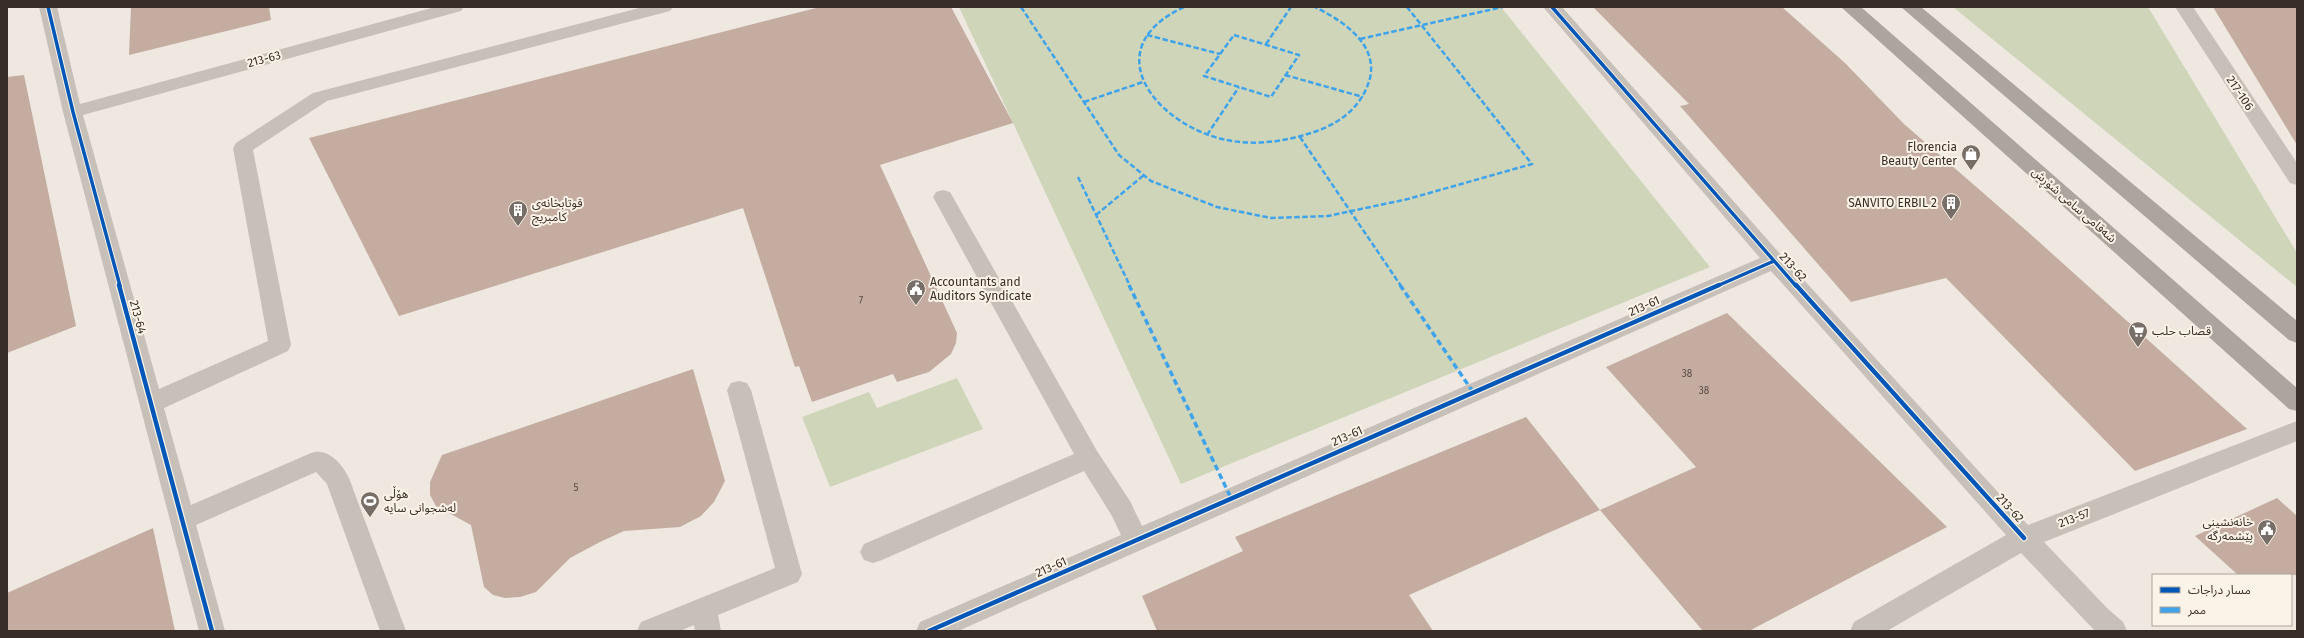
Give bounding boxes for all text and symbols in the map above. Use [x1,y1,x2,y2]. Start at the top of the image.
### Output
street label: 213-63 [246,48,282,70]
street label: 217-106 [2223,73,2257,113]
place label: Florencia Beauty Center [1881,140,1957,168]
shop icon: Florencia Beauty Center [1960,143,1982,171]
street label: شەقامی سامی شۆڕش [2027,165,2119,248]
building icon: SANVITO ERBIL 2 [1940,192,1962,220]
place label: قوتابخانەی کامبریج [532,196,583,226]
place label: SANVITO ERBIL 2 [1848,196,1937,210]
building icon: قوتابخانەی کامبریج [507,199,529,227]
street label: 213-62 [1776,250,1810,284]
place label: Accountants and Auditors Syndicate [930,275,1032,303]
public building icon: Accountants and Auditors Syndicate [905,278,927,306]
street label: 213-61 [1626,293,1662,319]
house number: 7 [859,295,864,307]
street label: 213-64 [127,299,149,336]
supermarket icon: قصاب حلب [2127,320,2149,348]
place label: قصاب حلب [2152,324,2211,338]
house number: 38 [1682,368,1693,380]
house number: 38 [1699,385,1710,397]
street label: 213-61 [1329,423,1365,449]
house number: 5 [573,482,579,494]
place label: هۆڵی لەشجوانی سایە [384,485,456,515]
sports icon: هۆڵی لەشجوانی سایە [359,490,381,518]
street label: 213-62 [1993,491,2027,525]
street label: 213-57 [2056,506,2092,530]
place label: خانەنشینی پێشمەرگە [2203,515,2253,544]
public building icon: خانەنشینی پێشمەرگە [2256,518,2278,546]
street label: 213-61 [1033,554,1069,580]
legend [2152,574,2292,626]
text: مسار دراجات [2188,583,2251,597]
text: ممر [2187,603,2206,617]

